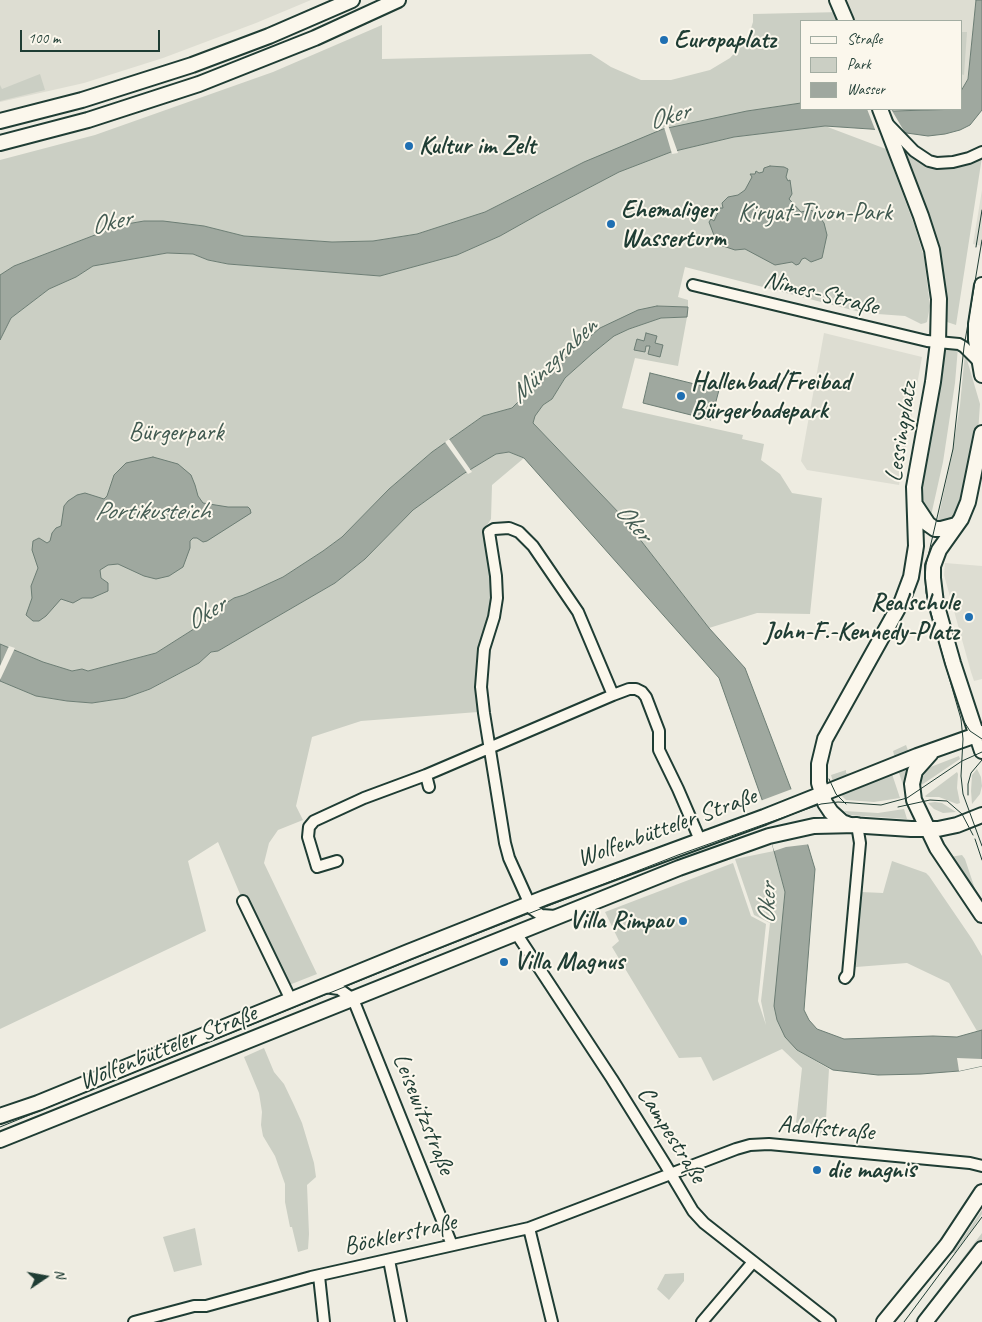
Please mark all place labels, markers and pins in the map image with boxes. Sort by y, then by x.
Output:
place label: Europaplatz [674,25,776,55]
marker: Europaplatz [658,34,670,46]
place label: Kultur im Zelt [419,131,535,161]
marker: Kultur im Zelt [403,140,415,152]
place label: Ehemaliger Wasserturm [621,195,726,254]
marker: Ehemaliger Wasserturm [605,218,617,230]
place label: Hallenbad/Freibad Bürgerbadepark [691,367,850,426]
marker: Hallenbad/Freibad Bürgerbadepark [675,390,687,402]
place label: Realschule John-F.-Kennedy-Platz [764,588,959,647]
marker: Realschule John-F.-Kennedy-Platz [963,611,975,623]
place label: Villa Rimpau [569,906,673,936]
marker: Villa Rimpau [677,915,689,927]
place label: Villa Magnus [514,947,624,977]
marker: Villa Magnus [498,956,510,968]
place label: die magnis [827,1155,916,1185]
marker: die magnis [811,1164,823,1176]

